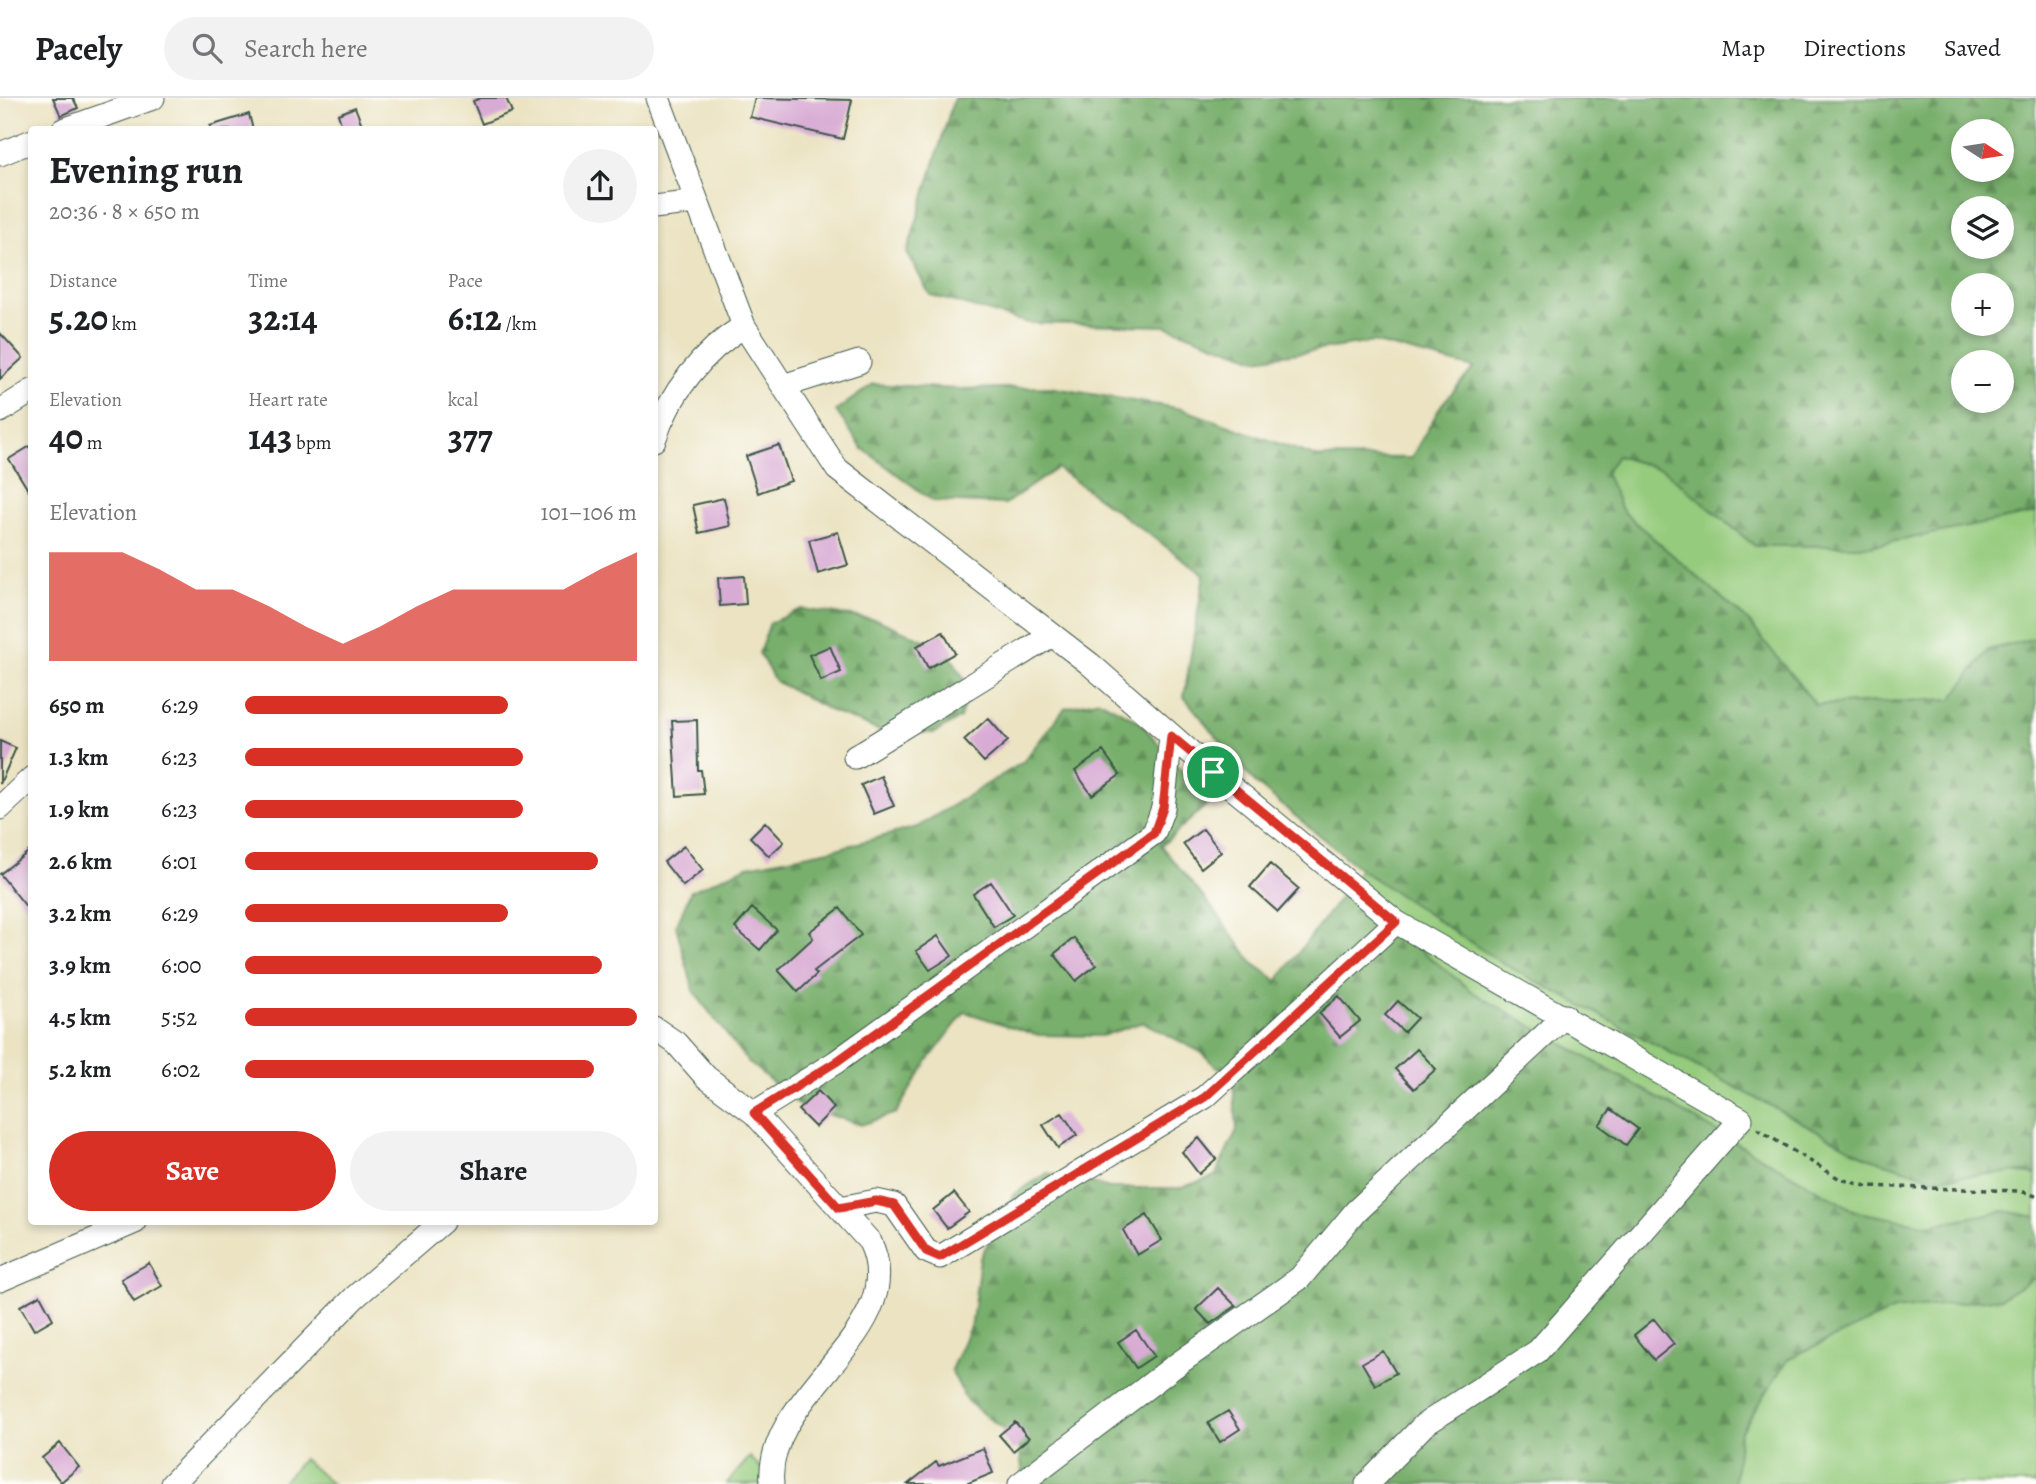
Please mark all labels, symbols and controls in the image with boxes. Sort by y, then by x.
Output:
search box [164,17,654,80]
text: Pacely [35,26,122,71]
icon: search [188,29,226,67]
text: Search here [244,31,368,66]
text: Map [1721,32,1765,64]
text: Directions [1803,32,1906,64]
text: Saved [1944,32,2001,64]
north arrow [1951,119,2014,182]
map controls [1951,119,2014,413]
text: Evening run [49,144,243,196]
button: share [563,149,637,223]
text: 20:36 · 8 × 650 m [49,196,200,227]
button: layers [1951,196,2014,259]
text: Distance [49,268,117,294]
text: Time [248,268,288,294]
text: Pace [448,268,483,294]
button: + [1951,273,2014,336]
text: 5.20 [49,294,108,342]
text: 32:14 [248,294,318,342]
text: 6:12 [448,294,502,342]
text: km [108,311,137,337]
text: /km [502,311,537,337]
button: − [1951,350,2014,413]
text: Elevation [49,387,122,413]
text: Heart rate [248,387,328,413]
text: kcal [448,387,478,413]
text: 40 [49,413,83,461]
text: 143 [248,413,292,461]
text: 377 [448,413,493,461]
text: m [83,430,103,456]
text: bpm [292,430,332,456]
text: Elevation [49,497,137,528]
text: 101–106 m [541,497,637,528]
text: 650 m [49,690,104,721]
text: 6:29 [161,690,199,721]
text: 1.3 km [49,742,109,773]
text: 6:23 [161,742,198,773]
pin [1183,742,1243,802]
icon: arrive [1194,753,1232,791]
text: 1.9 km [49,794,109,825]
text: 6:23 [161,794,198,825]
text: 2.6 km [49,846,112,877]
text: 6:01 [161,846,197,877]
text: 3.2 km [49,898,112,929]
text: 6:29 [161,898,199,929]
text: 3.9 km [49,950,111,981]
text: 6:00 [161,950,202,981]
text: 4.5 km [49,1002,111,1033]
text: 5:52 [161,1002,197,1033]
text: 5.2 km [49,1054,111,1085]
text: 6:02 [161,1054,200,1085]
button: Save [49,1131,336,1211]
button: Share [350,1131,637,1211]

